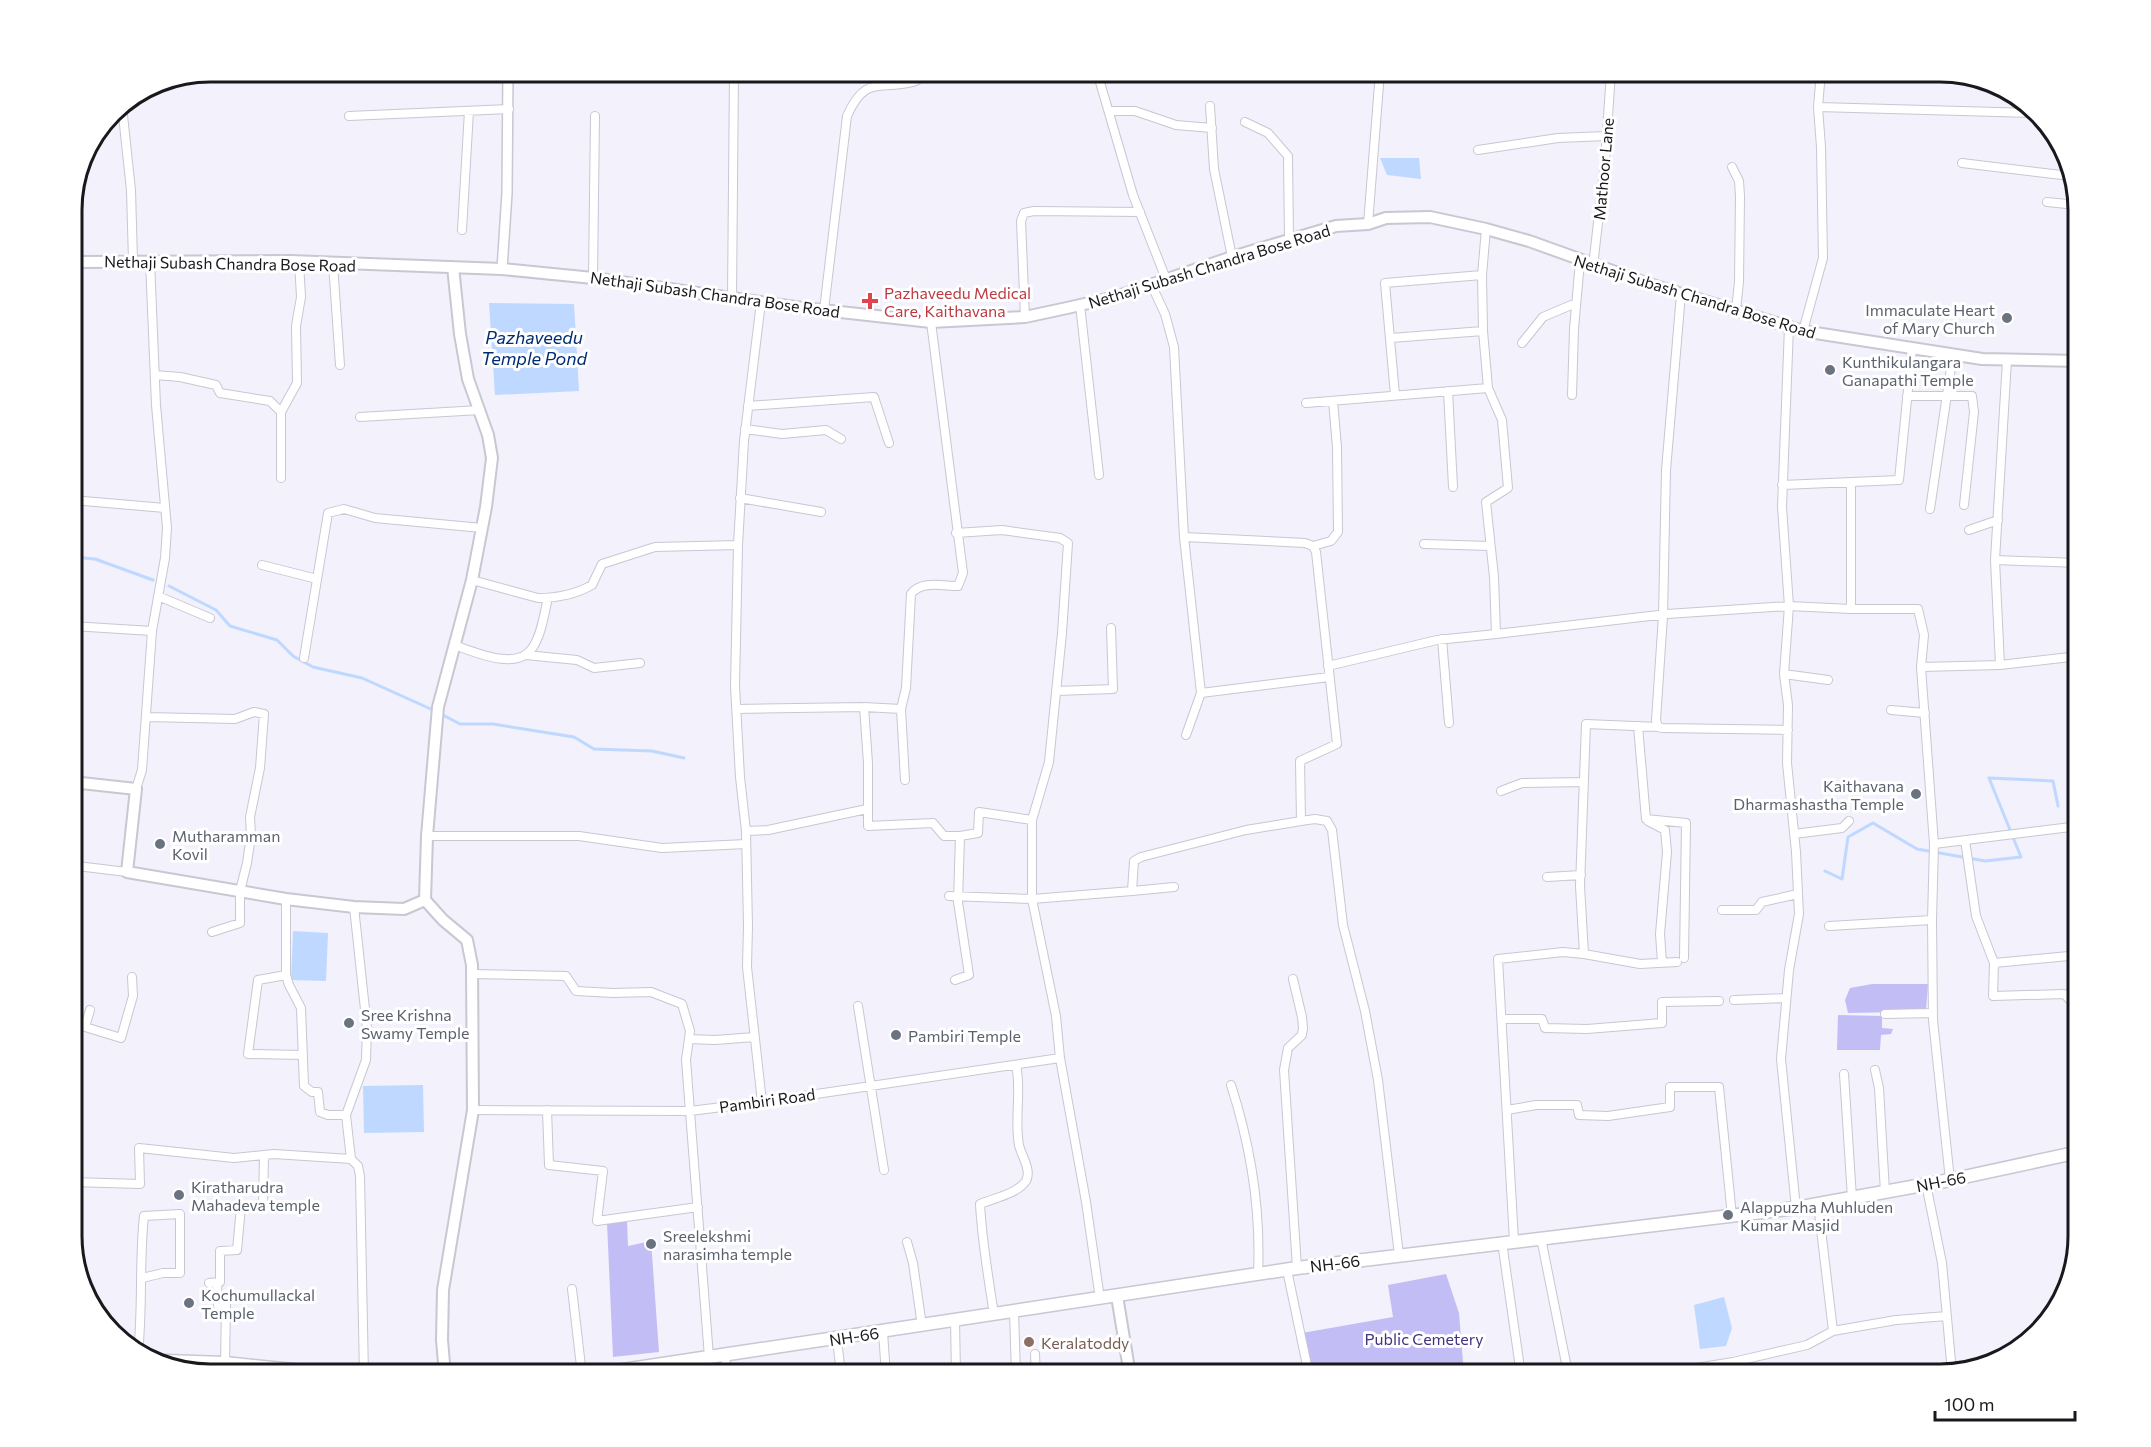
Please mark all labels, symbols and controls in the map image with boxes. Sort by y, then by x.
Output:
street label: Mathoor Lane [1589,117,1617,221]
street label: Nethaji Subash Chandra Bose Road [1086,220,1332,312]
street label: Nethaji Subash Chandra Bose Road [1572,250,1818,342]
street label: Nethaji Subash Chandra Bose Road [104,251,356,275]
street label: Nethaji Subash Chandra Bose Road [589,267,841,321]
place label: Pazhaveedu Medical Care, Kaithavana [884,283,1031,320]
marker: Pazhaveedu Medical Care, Kaithavana [861,292,879,310]
place label: Immaculate Heart of Mary Church [1865,300,1995,337]
marker: Immaculate Heart of Mary Church [2000,311,2014,325]
water label: Pazhaveedu Temple Pond [481,326,588,369]
place label: Kunthikulangara Ganapathi Temple [1842,352,1974,389]
marker: Kunthikulangara Ganapathi Temple [1823,363,1837,377]
place label: Kaithavana Dharmashastha Temple [1733,776,1904,813]
marker: Kaithavana Dharmashastha Temple [1909,787,1923,801]
place label: Mutharamman Kovil [172,826,280,863]
marker: Mutharamman Kovil [153,837,167,851]
place label: Sree Krishna Swamy Temple [361,1005,470,1042]
marker: Sree Krishna Swamy Temple [342,1016,356,1030]
place label: Pambiri Temple [908,1026,1021,1045]
marker: Pambiri Temple [889,1028,903,1042]
street label: Pambiri Road [718,1084,816,1116]
street label: NH-66 [1915,1167,1967,1195]
place label: Kiratharudra Mahadeva temple [191,1177,320,1214]
marker: Kiratharudra Mahadeva temple [172,1188,186,1202]
place label: Alappuzha Muhluden Kumar Masjid [1740,1197,1893,1234]
marker: Alappuzha Muhluden Kumar Masjid [1721,1208,1735,1222]
place label: Sreelekshmi narasimha temple [663,1226,792,1263]
marker: Sreelekshmi narasimha temple [644,1237,658,1251]
street label: NH-66 [1309,1251,1361,1275]
place label: Kochumullackal Temple [201,1285,315,1322]
marker: Kochumullackal Temple [182,1296,196,1310]
street label: NH-66 [828,1323,880,1349]
park label: Public Cemetery [1365,1329,1483,1348]
place label: Keralatoddy [1041,1333,1129,1352]
marker: Keralatoddy [1022,1335,1036,1349]
scale bar [1935,1384,2074,1422]
text: 100 m [1944,1393,1994,1415]

